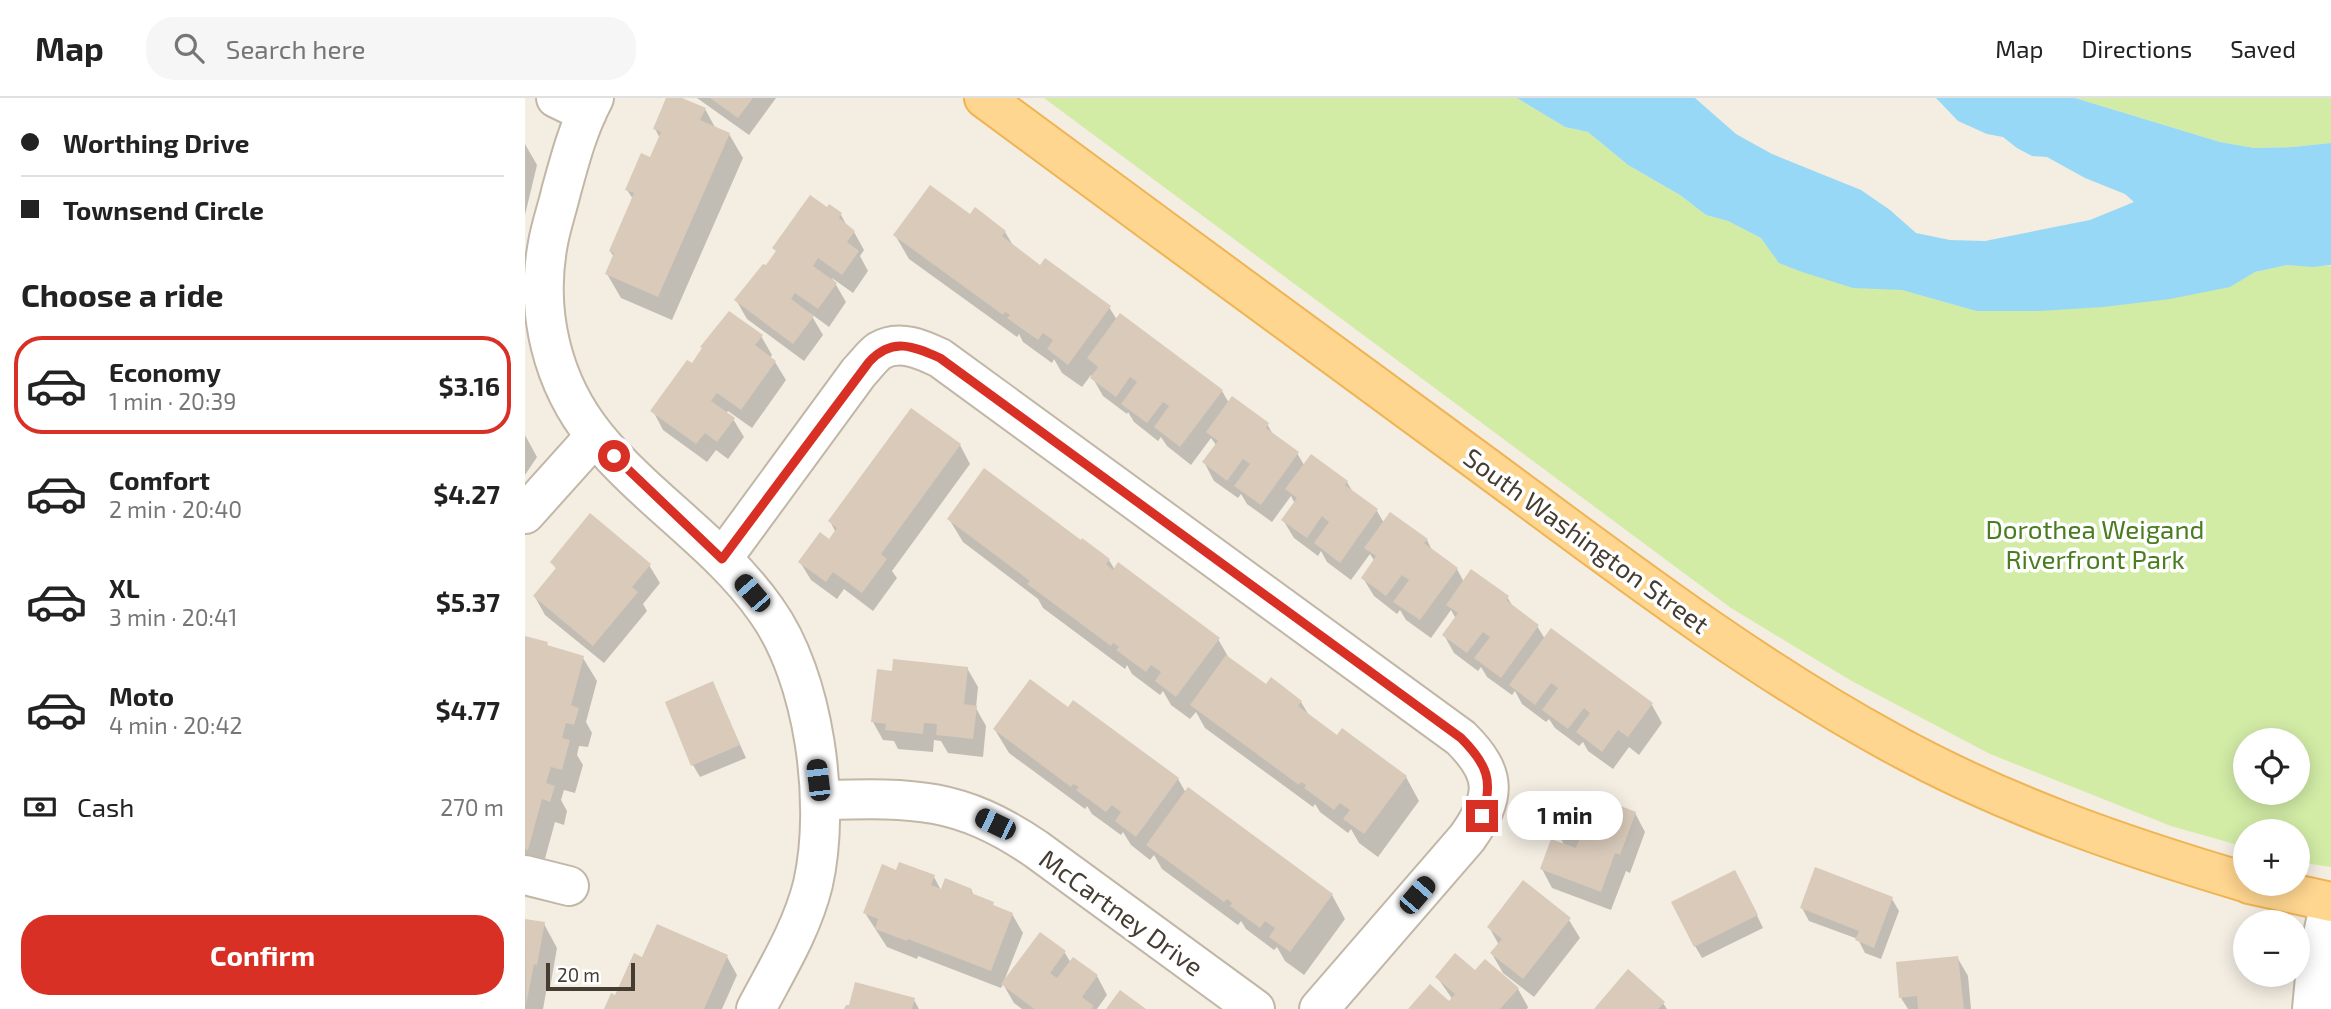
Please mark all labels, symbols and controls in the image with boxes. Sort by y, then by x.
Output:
search box [146,17,636,80]
text: Map [35,28,104,68]
icon: search [170,29,208,67]
text: Search here [226,33,365,64]
text: Map [1995,34,2043,63]
text: Directions [2081,34,2192,63]
text: Saved [2230,34,2296,63]
text: Worthing Drive [63,127,249,158]
text: Townsend Circle [63,194,264,225]
text: Choose a ride [21,275,224,313]
icon: car [25,354,88,417]
text: Economy [109,356,221,387]
text: $3.16 [438,370,500,401]
text: 1 min · 20:39 [109,387,236,415]
route start [598,440,630,472]
street label: South Washington Street [1458,441,1716,639]
icon: car [25,462,88,525]
text: Comfort [109,464,210,495]
text: $4.27 [433,478,500,509]
text: 2 min · 20:40 [109,495,242,523]
park label: Dorothea Weigand Riverfront Park [1986,513,2204,574]
icon: car [25,570,88,633]
car [731,570,774,616]
text: XL [109,572,140,603]
text: $5.37 [436,586,500,617]
text: 3 min · 20:41 [109,603,237,631]
icon: car [25,678,88,741]
text: Moto [109,680,174,711]
text: $4.77 [435,694,500,725]
text: 4 min · 20:42 [109,711,242,739]
map controls [2233,728,2310,987]
button: locate [2233,728,2310,805]
car [806,758,831,802]
icon: cash [21,788,59,826]
text: Cash [77,791,134,822]
callout: 1 min [1507,792,1622,840]
text: 270 m [440,793,504,821]
route end [1466,800,1498,832]
text: 1 min [1537,801,1593,829]
car [972,805,1019,843]
button: + [2233,819,2310,896]
street label: McCartney Drive [1034,842,1210,982]
car [1396,872,1439,918]
button: − [2233,910,2310,987]
button: Confirm [21,915,504,995]
scale bar [546,960,635,992]
text: 20 m [557,963,600,986]

